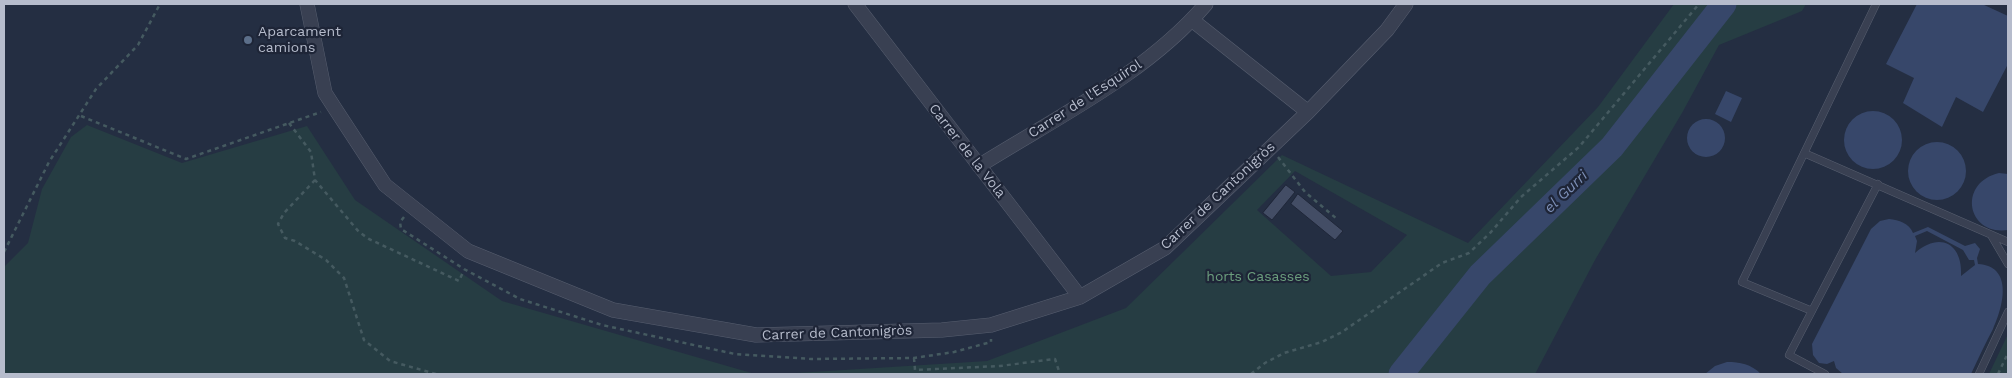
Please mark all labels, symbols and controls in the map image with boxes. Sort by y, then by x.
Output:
place label: Aparcament camions [258,24,341,56]
marker: Aparcament camions [242,34,254,46]
street label: Carrer de l'Esquirol [1025,56,1145,142]
street label: Carrer de la Vola [925,101,1009,201]
street label: Carrer de Cantonigròs [1157,139,1279,253]
water label: el Gurri [1541,167,1591,217]
park label: horts Casasses [1206,269,1310,285]
street label: Carrer de Cantonigròs [762,322,912,344]

